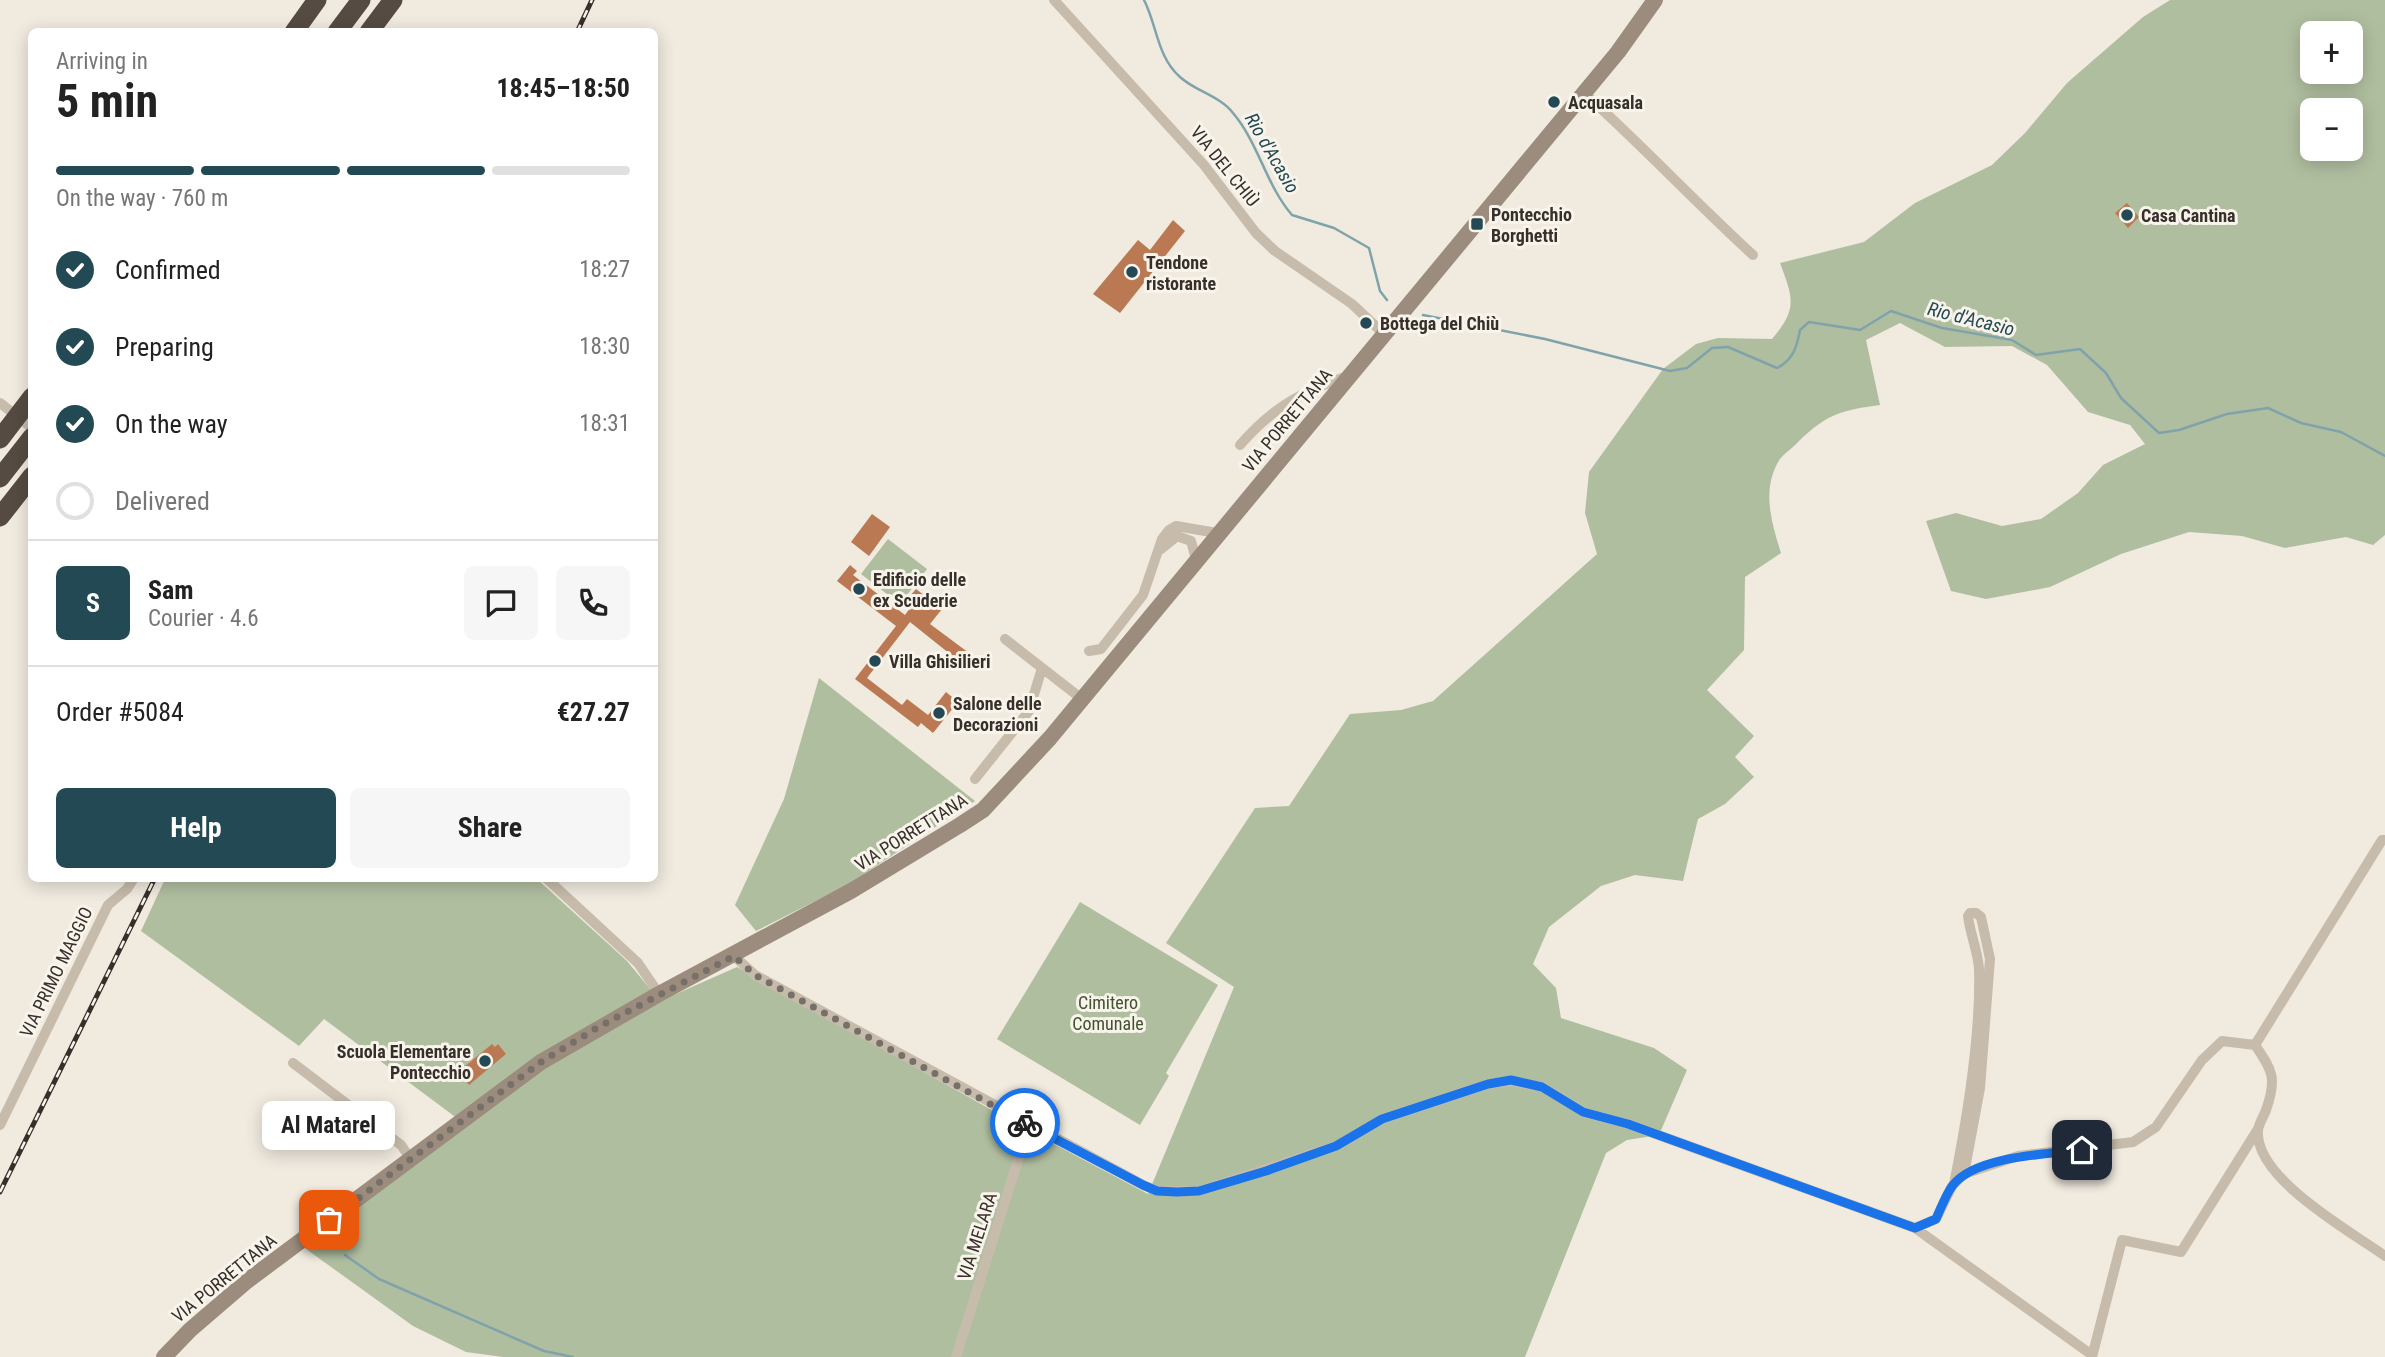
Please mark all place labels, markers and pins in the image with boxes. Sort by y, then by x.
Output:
place label: Acquasala [1568,92,1643,113]
marker: Acquasala [1546,94,1562,110]
place label: Pontecchio Borghetti [1491,204,1572,246]
place label: Casa Cantina [2141,205,2236,226]
marker: Casa Cantina [2119,207,2135,223]
marker: Pontecchio Borghetti [1469,216,1485,232]
place label: Tendone ristorante [1146,252,1216,294]
marker: Tendone ristorante [1124,264,1140,280]
place label: Bottega del Chiù [1380,313,1499,334]
marker: Bottega del Chiù [1358,315,1374,331]
place label: Edificio delle ex Scuderie [873,569,966,611]
marker: Edificio delle ex Scuderie [851,581,867,597]
place label: Villa Ghisilieri [889,651,990,672]
marker: Villa Ghisilieri [867,653,883,669]
place label: Salone delle Decorazioni [953,693,1042,735]
marker: Salone delle Decorazioni [931,705,947,721]
place label: Scuola Elementare Pontecchio [337,1041,471,1083]
marker: Scuola Elementare Pontecchio [477,1053,493,1069]
callout: Al Matarel [262,1101,396,1150]
pin [2052,1120,2112,1180]
pin [299,1190,359,1250]

